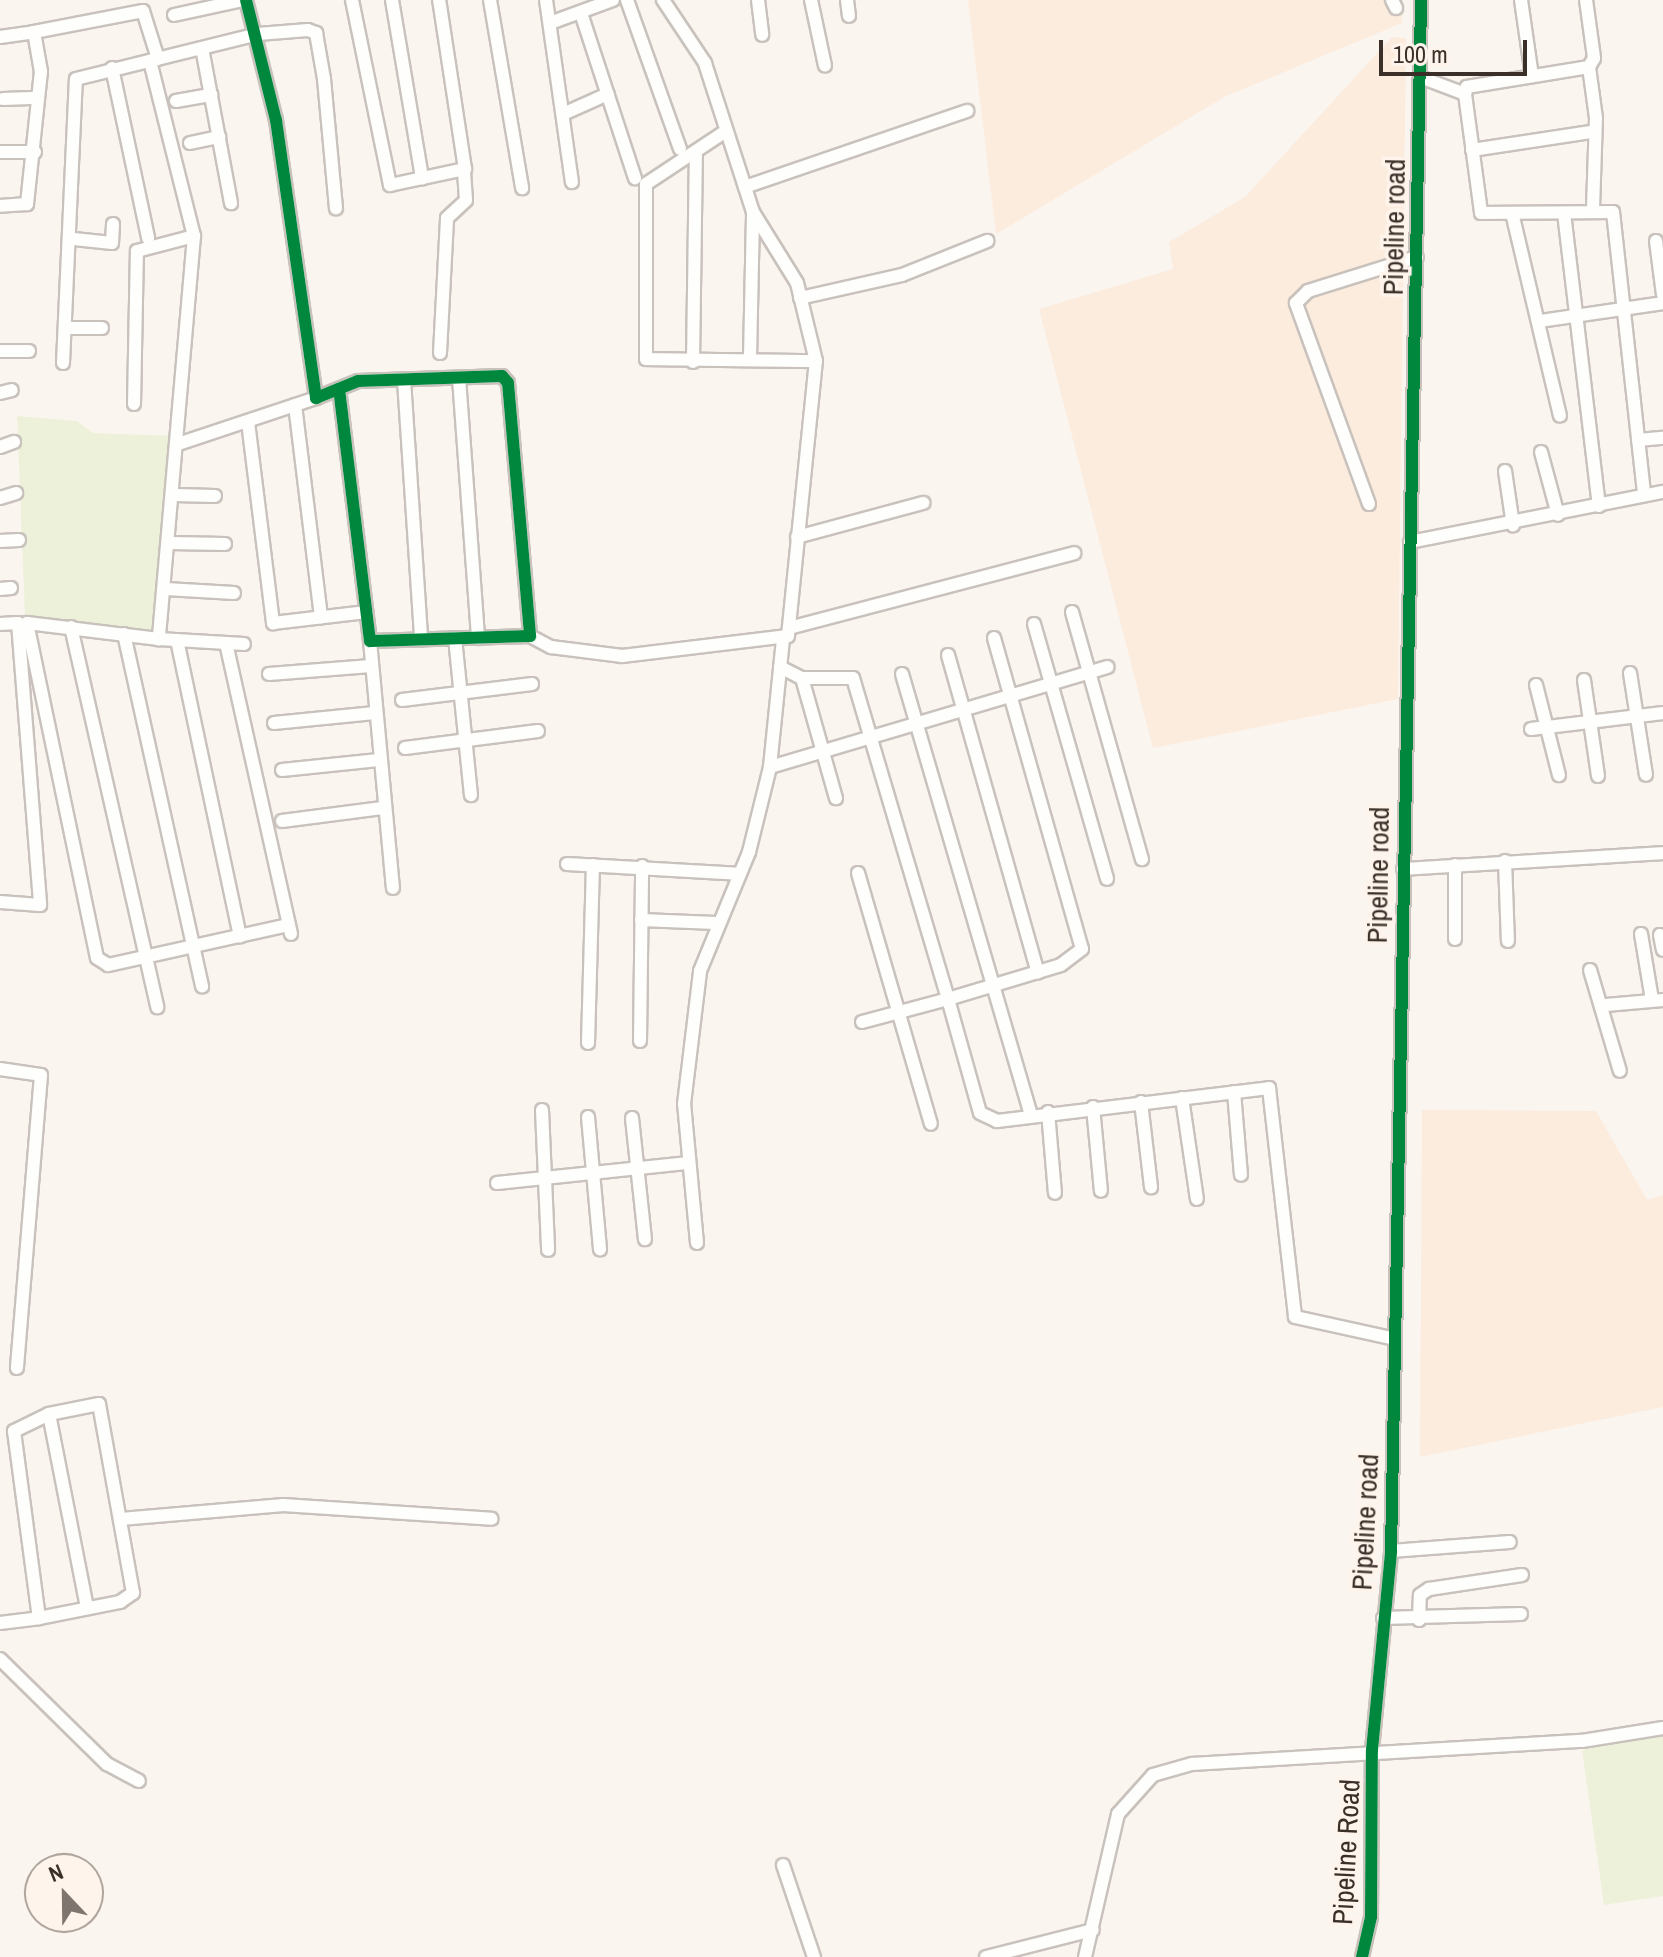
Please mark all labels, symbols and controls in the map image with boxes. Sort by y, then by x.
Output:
scale bar [1383,24,1531,74]
text: 100 m [1393,38,1448,70]
street label: Pipeline road [1376,158,1412,296]
street label: Pipeline road [1360,806,1396,944]
street label: Pipeline road [1345,1453,1385,1591]
street label: Pipeline Road [1325,1778,1367,1926]
north arrow [24,1853,104,1933]
text: N [44,1856,67,1889]

